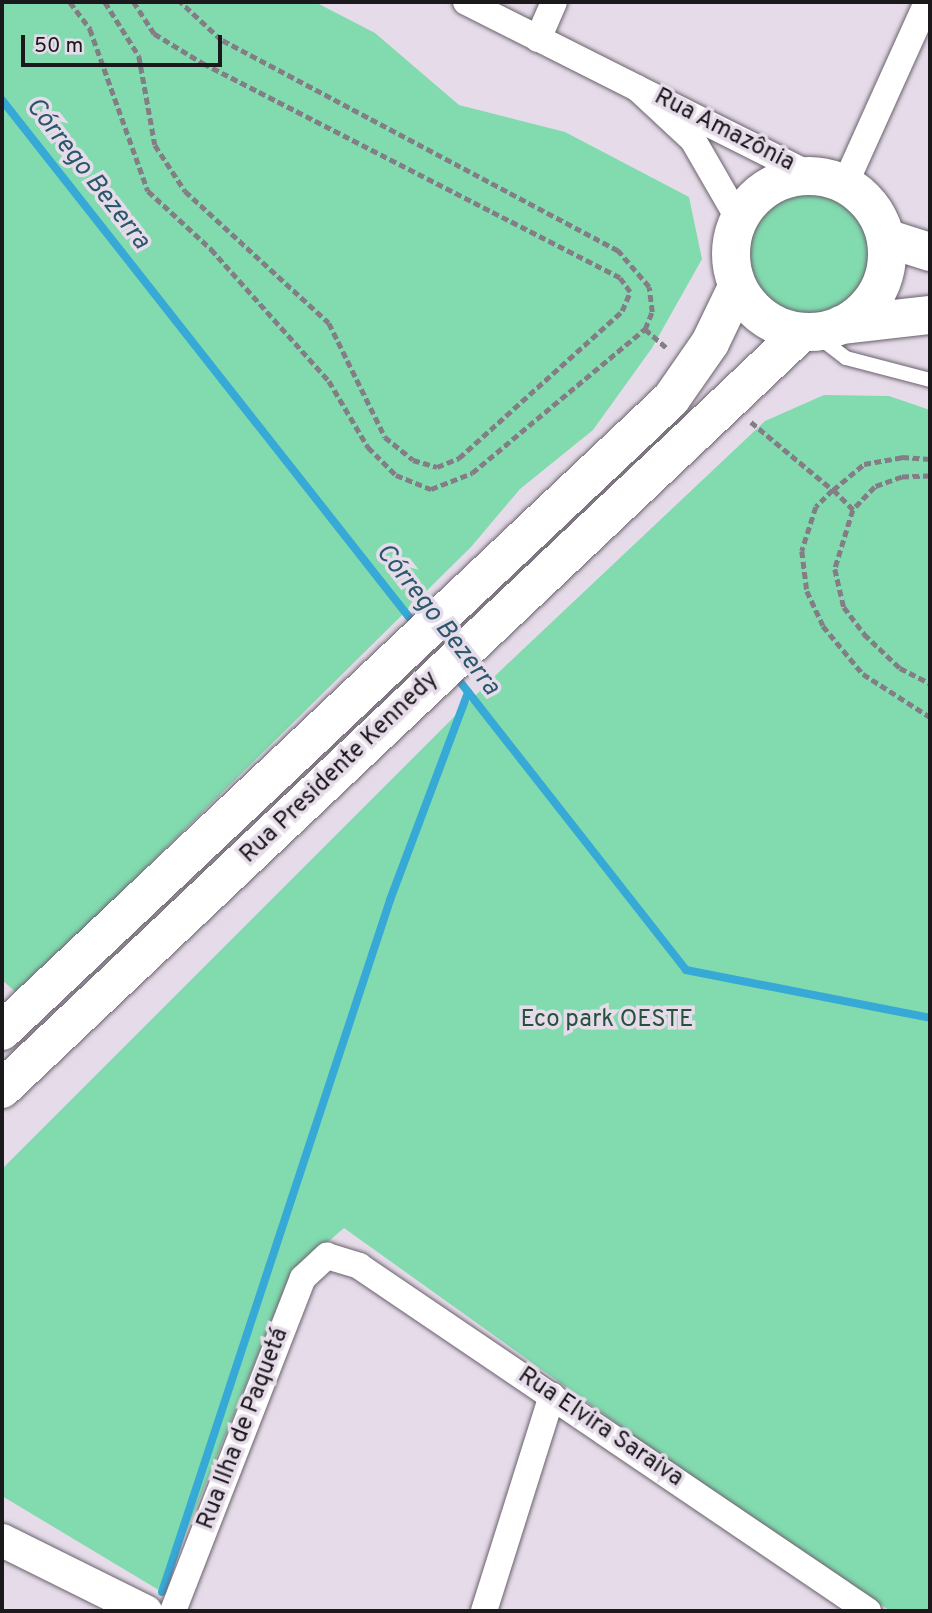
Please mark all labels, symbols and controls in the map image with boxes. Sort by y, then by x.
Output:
scale bar [24,21,226,65]
text: 50 m [34,33,83,60]
street label: Rua Amazônia [649,83,799,179]
water label: Córrego Bezerra [18,92,156,256]
water label: Córrego Bezerra [368,538,506,702]
street label: Rua Presidente Kennedy [235,666,445,870]
park label: Eco park OESTE [521,1007,693,1035]
street label: Rua Ilha de Paquetá [192,1324,296,1534]
street label: Rua Elvira Saraiva [512,1362,688,1494]

